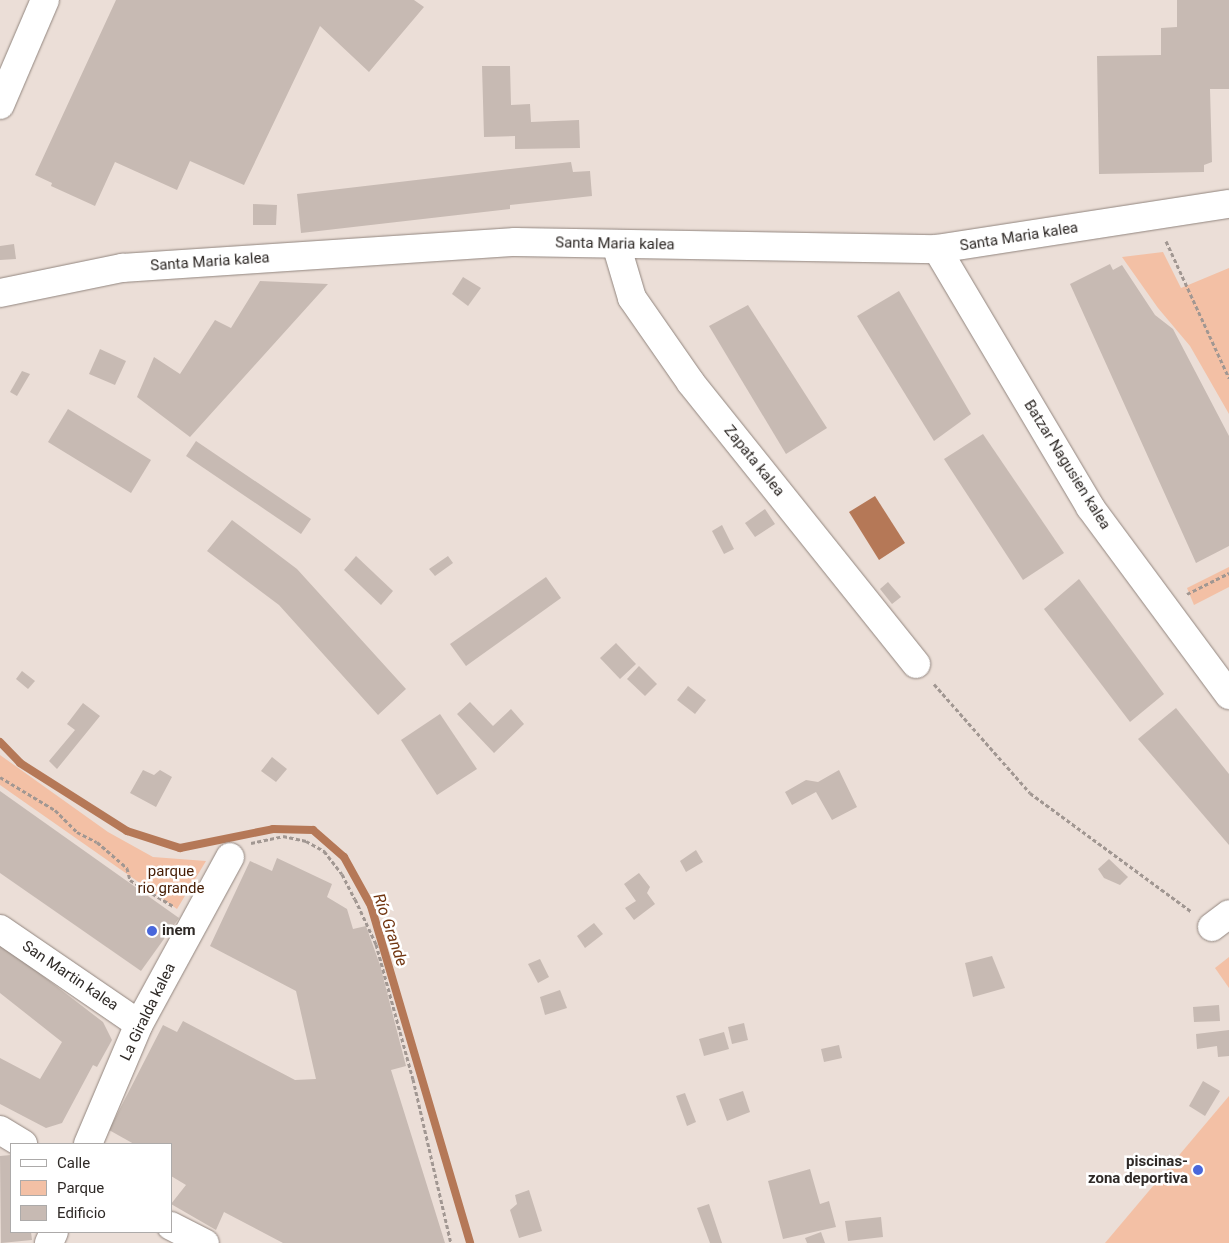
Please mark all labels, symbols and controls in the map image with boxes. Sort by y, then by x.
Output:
street label: Santa Maria kalea [959,219,1079,255]
street label: Santa Maria kalea [555,234,675,254]
street label: Santa Maria kalea [150,249,270,275]
street label: Batzar Nagusien kalea [1020,397,1114,533]
street label: Zapata kalea [720,422,788,500]
park label: parque rio grande [137,862,205,897]
water label: Río Grande [369,891,411,969]
place label: inem [162,922,195,940]
marker: inem [146,925,158,937]
street label: San Martin kalea [19,937,121,1015]
street label: La Giralda kalea [117,960,179,1064]
legend [10,1143,172,1233]
place label: piscinas- zona deportiva [1088,1152,1188,1187]
text: Calle [57,1154,90,1172]
marker: piscinas- zona deportiva [1192,1164,1204,1176]
text: Parque [57,1179,104,1197]
text: Edificio [57,1204,106,1222]

